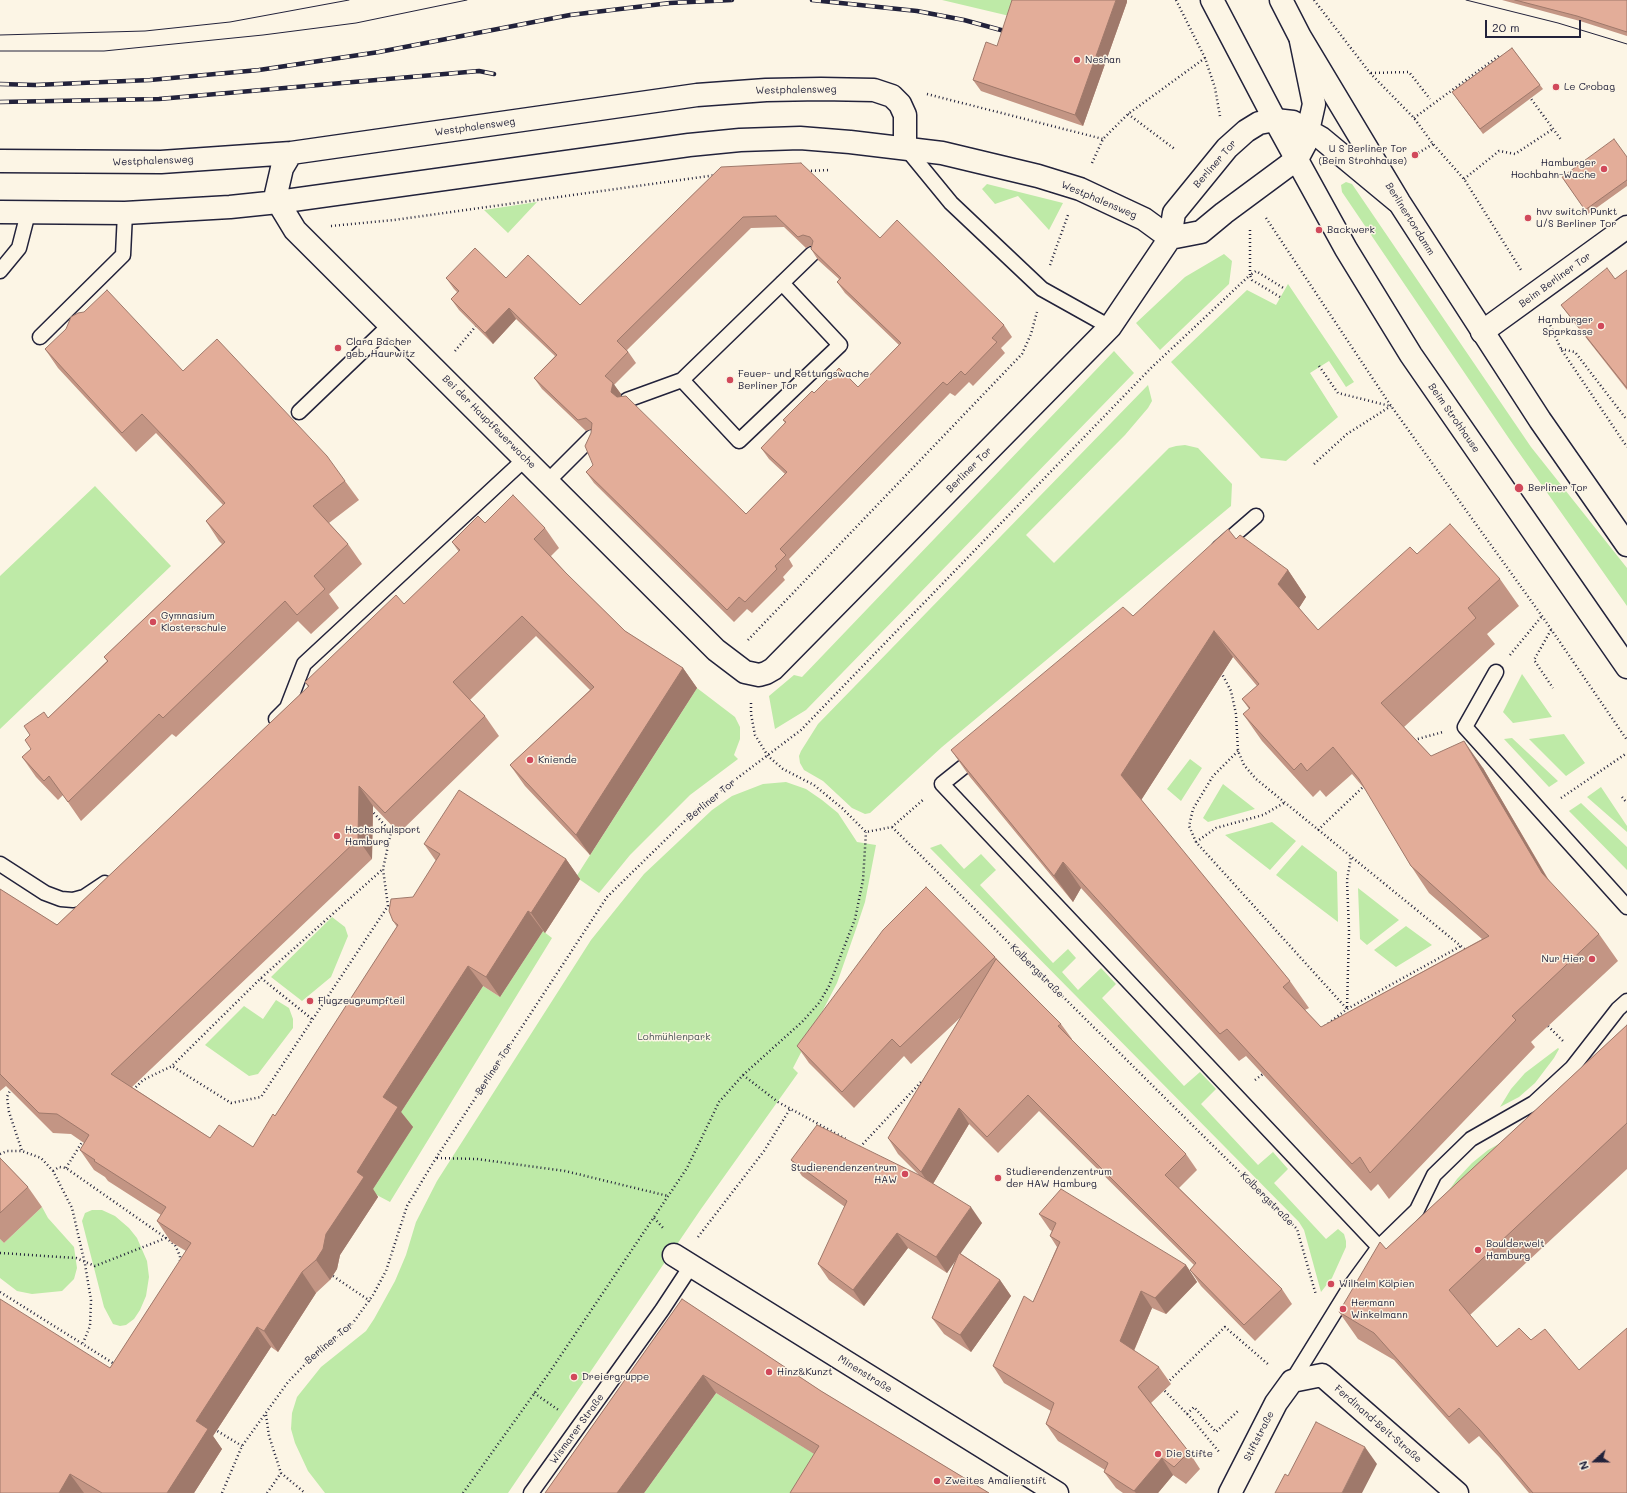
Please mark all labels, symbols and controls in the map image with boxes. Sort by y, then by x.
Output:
scale bar [1487,12,1583,38]
text: 20 m [1492,19,1520,35]
place label: Neshan [1085,54,1121,66]
marker: Neshan [1072,55,1082,65]
place label: Le Crobag [1564,81,1615,93]
marker: Le Crobag [1551,82,1561,92]
street label: Westphalensweg [755,83,837,97]
street label: Westphalensweg [434,115,516,139]
street label: Berliner Tor [1191,138,1239,190]
place label: U S Berliner Tor (Beim Strohhause) [1319,143,1407,166]
marker: U S Berliner Tor (Beim Strohhause) [1410,150,1420,160]
street label: Westphalensweg [112,154,194,168]
place label: Hamburger Hochbahn-Wache [1511,157,1596,180]
marker: Hamburger Hochbahn-Wache [1599,164,1609,174]
street label: Westphalensweg [1059,179,1139,221]
street label: Berlinertordamm [1383,180,1437,258]
place label: hvv switch Punkt U/S Berliner Tor [1536,206,1617,230]
marker: hvv switch Punkt U/S Berliner Tor [1523,213,1533,223]
place label: Backwerk [1327,224,1375,236]
marker: Backwerk [1314,225,1324,235]
street label: Beim Berliner Tor [1517,250,1593,310]
place label: Hamburger Sparkasse [1538,314,1593,338]
marker: Hamburger Sparkasse [1596,321,1606,331]
place label: Clara Bacher geb. Haurwitz [346,336,415,360]
marker: Clara Bacher geb. Haurwitz [333,343,343,353]
place label: Feuer- und Rettungswache Berliner Tor [738,368,869,392]
street label: Bei der Hauptfeuerwache [440,373,538,471]
marker: Feuer- und Rettungswache Berliner Tor [725,375,735,385]
street label: Beim Strohhause [1426,381,1482,455]
street label: Berliner Tor [944,445,994,495]
marker: Berliner Tor [1513,482,1525,494]
place label: Berliner Tor [1528,482,1587,494]
place label: Gymnasium Klosterschule [161,610,227,634]
marker: Gymnasium Klosterschule [148,617,158,627]
place label: Kniende [538,754,577,766]
marker: Kniende [525,755,535,765]
street label: Berliner Tor [684,777,738,823]
place label: Hochschulsport Hamburg [345,824,420,848]
marker: Hochschulsport Hamburg [332,831,342,841]
street label: Kolbergstraße [1008,942,1066,1000]
place label: Nur Hier [1542,953,1584,965]
marker: Nur Hier [1587,954,1597,964]
place label: Flugzeugrumpfteil [318,995,405,1007]
marker: Flugzeugrumpfteil [305,996,315,1006]
park label: Lohmühlenpark [638,1031,710,1043]
street label: Berliner Tor [473,1041,515,1097]
place label: Studierendenzentrum HAW [791,1162,897,1186]
place label: Studierendenzentrum der HAW Hamburg [1006,1166,1112,1190]
marker: Studierendenzentrum HAW [900,1169,910,1179]
street label: Kolbergstraße [1238,1170,1296,1228]
marker: Studierendenzentrum der HAW Hamburg [993,1173,1003,1183]
place label: Boulderwelt Hamburg [1486,1238,1545,1262]
marker: Boulderwelt Hamburg [1473,1245,1483,1255]
place label: Wilhelm Kölpien [1339,1278,1414,1290]
marker: Wilhelm Kölpien [1326,1279,1336,1289]
place label: Hermann Winkelmann [1351,1297,1408,1320]
marker: Hermann Winkelmann [1338,1304,1348,1314]
street label: Berliner Tor [302,1319,356,1367]
street label: Minenstraße [836,1353,894,1395]
place label: Hinz&Kunzt [777,1366,833,1378]
marker: Hinz&Kunzt [764,1367,774,1377]
place label: Dreiergruppe [582,1371,649,1383]
marker: Dreiergruppe [569,1372,579,1382]
street label: Ferdinand-Beit-Straße [1332,1383,1424,1465]
street label: Wismarer Straße [547,1391,607,1467]
street label: Stiftstraße [1241,1409,1277,1463]
north arrow [1575,1441,1615,1481]
place label: Die Stifte [1166,1448,1213,1460]
marker: Die Stifte [1153,1449,1163,1459]
text: N [1575,1459,1592,1472]
place label: Zweites Amalienstift [945,1475,1046,1487]
marker: Zweites Amalienstift [932,1476,942,1486]

